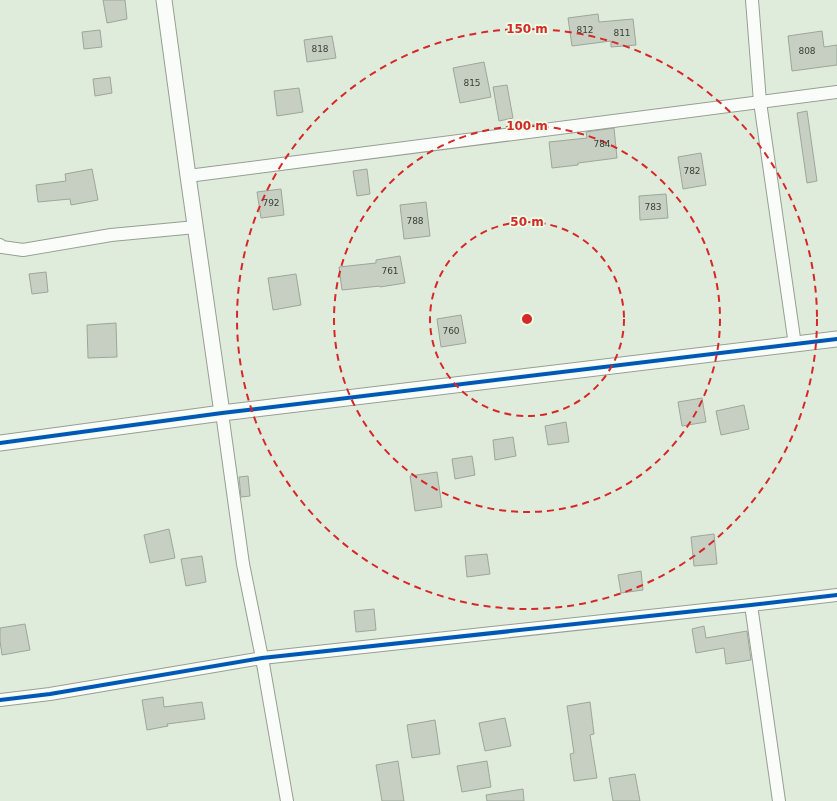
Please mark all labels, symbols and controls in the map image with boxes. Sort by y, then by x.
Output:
text: 150 m [506,22,548,36]
house number: 812 [576,25,594,35]
house number: 811 [613,28,631,38]
house number: 818 [311,44,329,54]
house number: 808 [798,46,816,56]
house number: 815 [463,78,481,88]
text: 100 m [506,119,548,133]
house number: 784 [593,139,611,149]
house number: 782 [683,166,701,176]
house number: 792 [262,198,280,208]
house number: 783 [644,202,662,212]
text: 50 m [510,215,544,229]
house number: 788 [406,216,424,226]
house number: 761 [381,266,399,276]
centre of rings [520,312,534,326]
house number: 760 [442,326,460,336]

